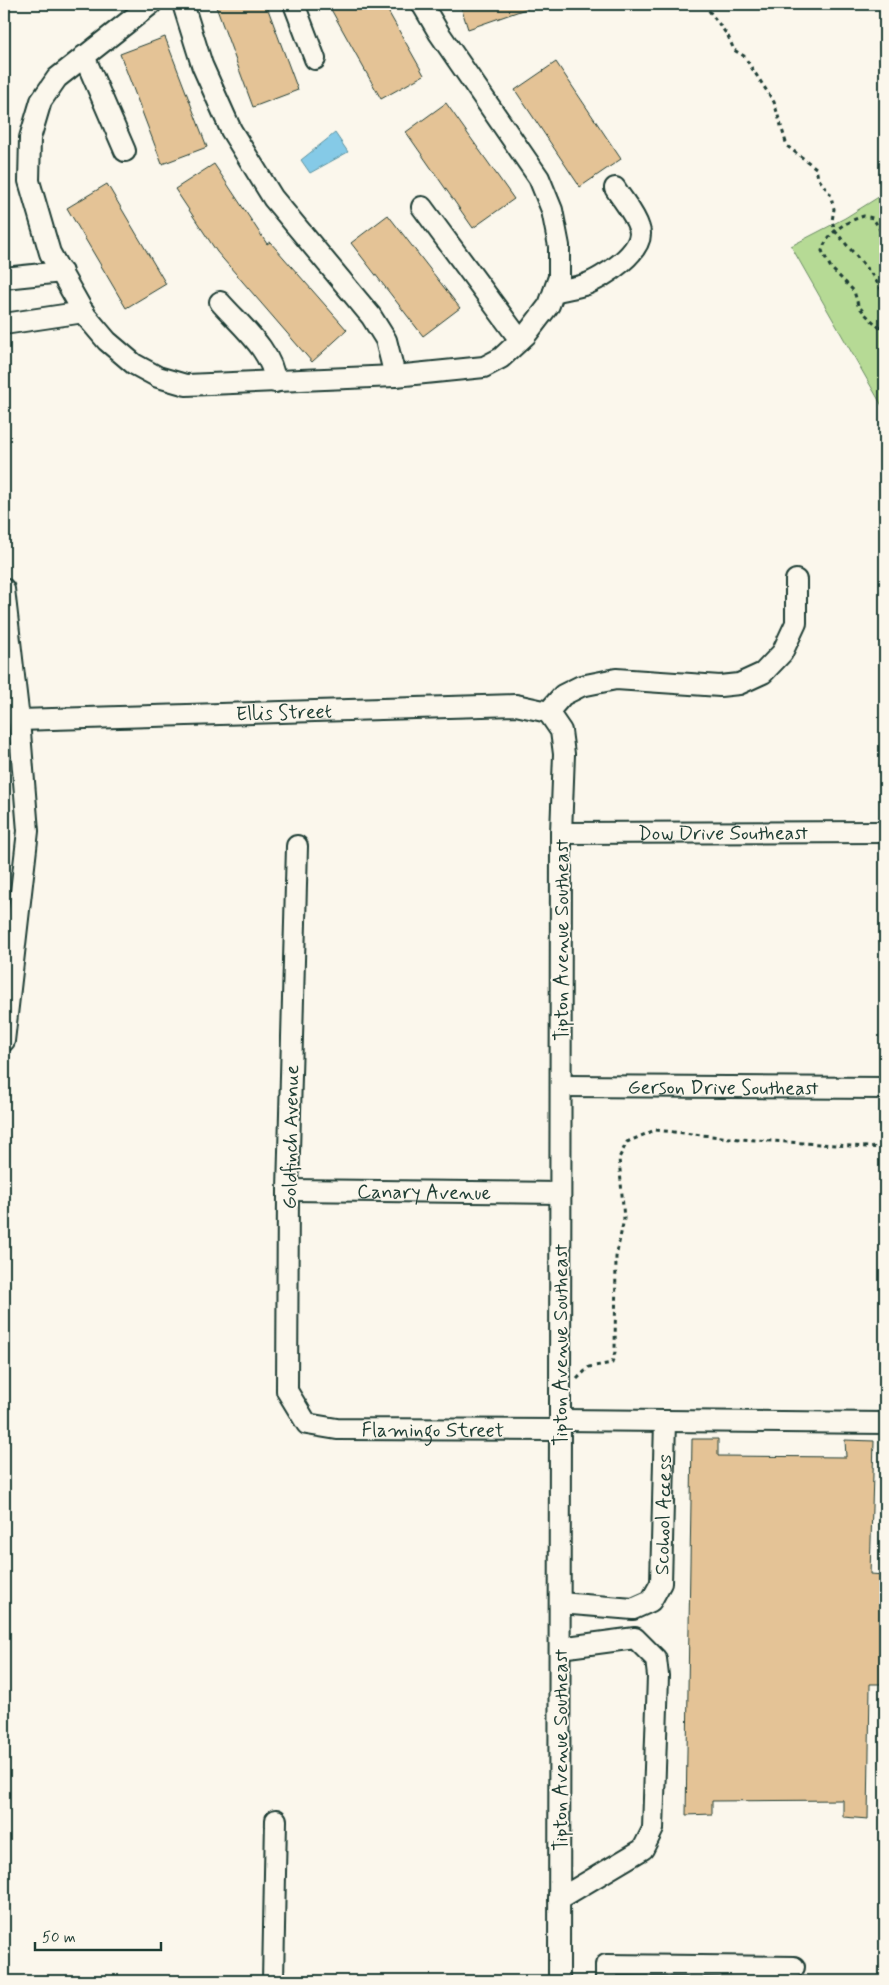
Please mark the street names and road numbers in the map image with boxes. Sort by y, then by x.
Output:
street label: Ellis Street [235,699,333,728]
street label: Dow Drive Southeast [638,820,808,848]
street label: Tipton Avenue Southeast [549,839,576,1041]
street label: Goldfinch Avenue [277,1064,306,1210]
street label: Gerson Drive Southeast [627,1074,819,1103]
street label: Canary Avenue [357,1179,491,1207]
street label: Tipton Avenue Southeast [548,1244,575,1446]
street label: Flamingo Street [361,1417,504,1446]
street label: Scohool Access [649,1454,679,1575]
street label: Tipton Avenue Southeast [548,1649,575,1851]

